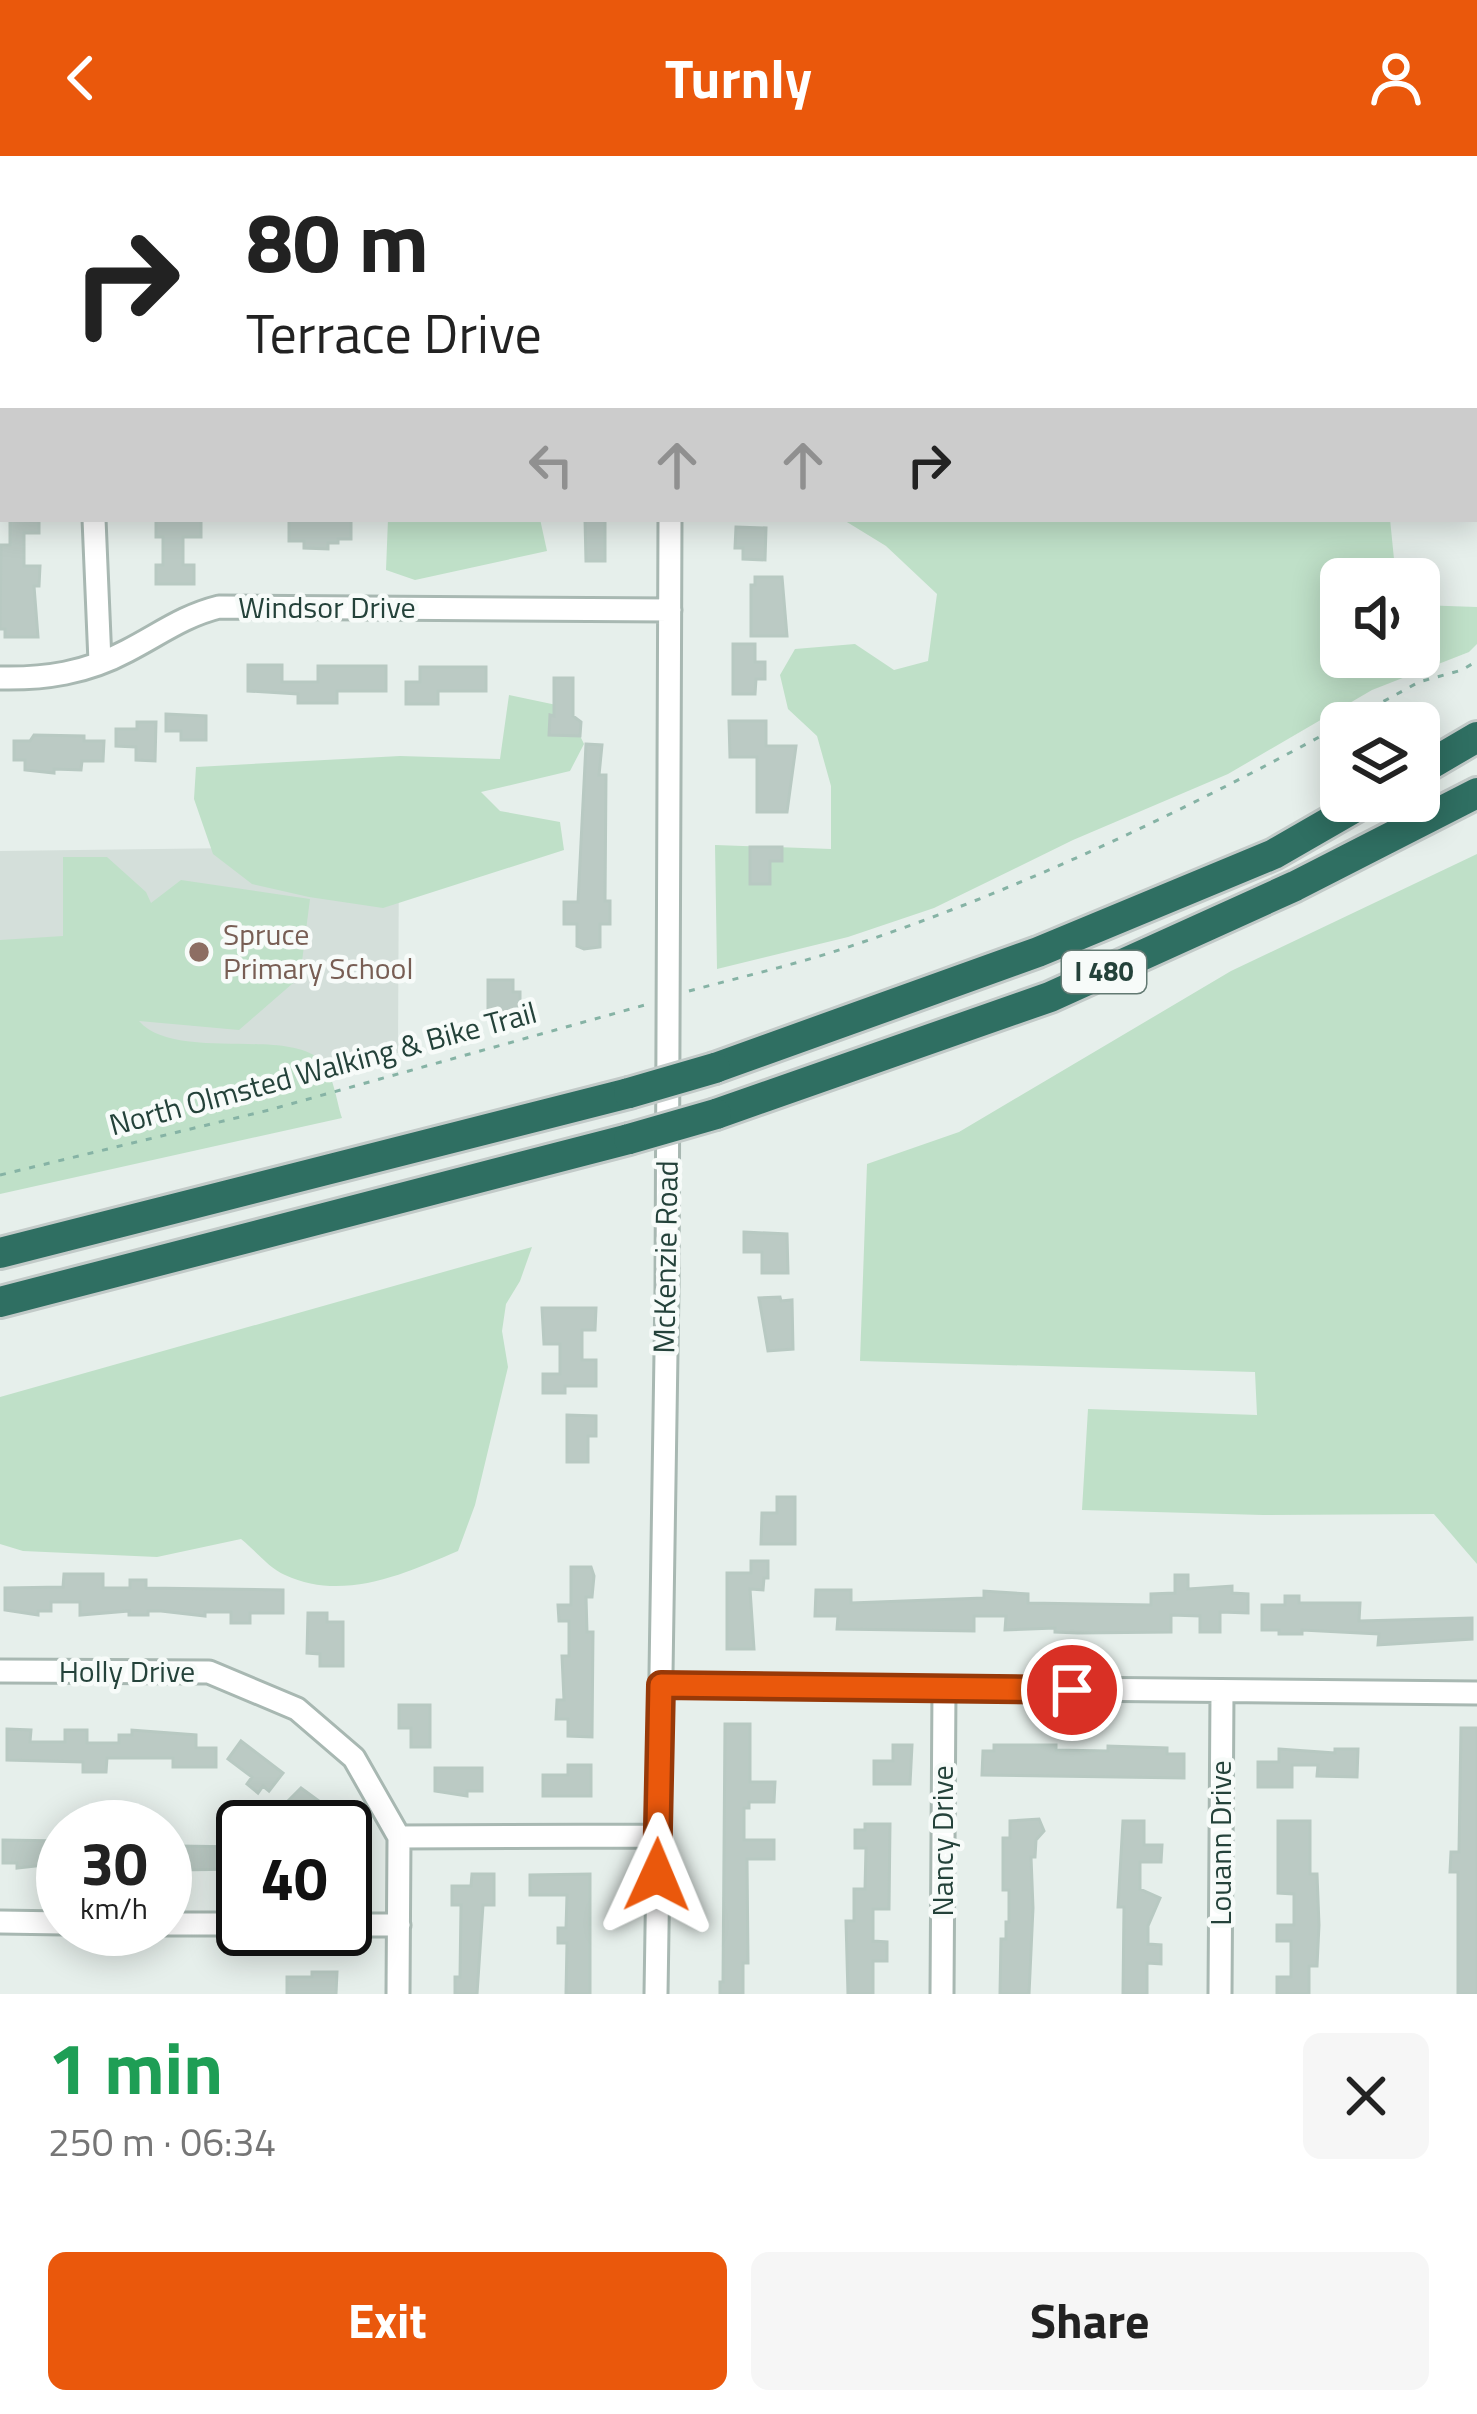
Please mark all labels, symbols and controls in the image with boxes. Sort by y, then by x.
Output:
text: Turnly [665,37,812,119]
icon: back [48,45,114,111]
icon: person [1363,45,1429,111]
text: 80 m [246,177,429,305]
icon: right [48,204,204,360]
text: Terrace Drive [246,292,542,374]
icon: left [518,432,584,498]
icon: ahead [644,432,710,498]
icon: ahead [770,432,836,498]
icon: right [896,432,962,498]
map controls [1320,558,1440,822]
button: sound [1320,558,1440,678]
street label: Windsor Drive [238,584,416,630]
button: layers [1320,702,1440,822]
place label: Spruce Primary School [223,911,413,991]
marker: Spruce Primary School [186,939,212,965]
road number: I 480 [1062,951,1146,993]
street label: North Olmsted Walking & Bike Trail [104,989,542,1147]
street label: McKenzie Road [640,1160,690,1354]
pin [1021,1639,1123,1741]
street label: Holly Drive [59,1648,195,1694]
icon: arrive [1039,1657,1105,1723]
street label: Louann Drive [1197,1760,1243,1926]
street label: Nancy Drive [919,1765,965,1917]
speed limit sign: 40 [216,1800,372,1956]
position arrow [594,1812,720,1938]
text: 30 [80,1817,148,1908]
text: km/h [80,1885,148,1931]
text: 1 min [48,2012,223,2122]
button: close [1303,2033,1429,2159]
text: 250 m · 06:34 [48,2112,276,2171]
button: Exit [48,2252,727,2390]
button: Share [751,2252,1429,2390]

